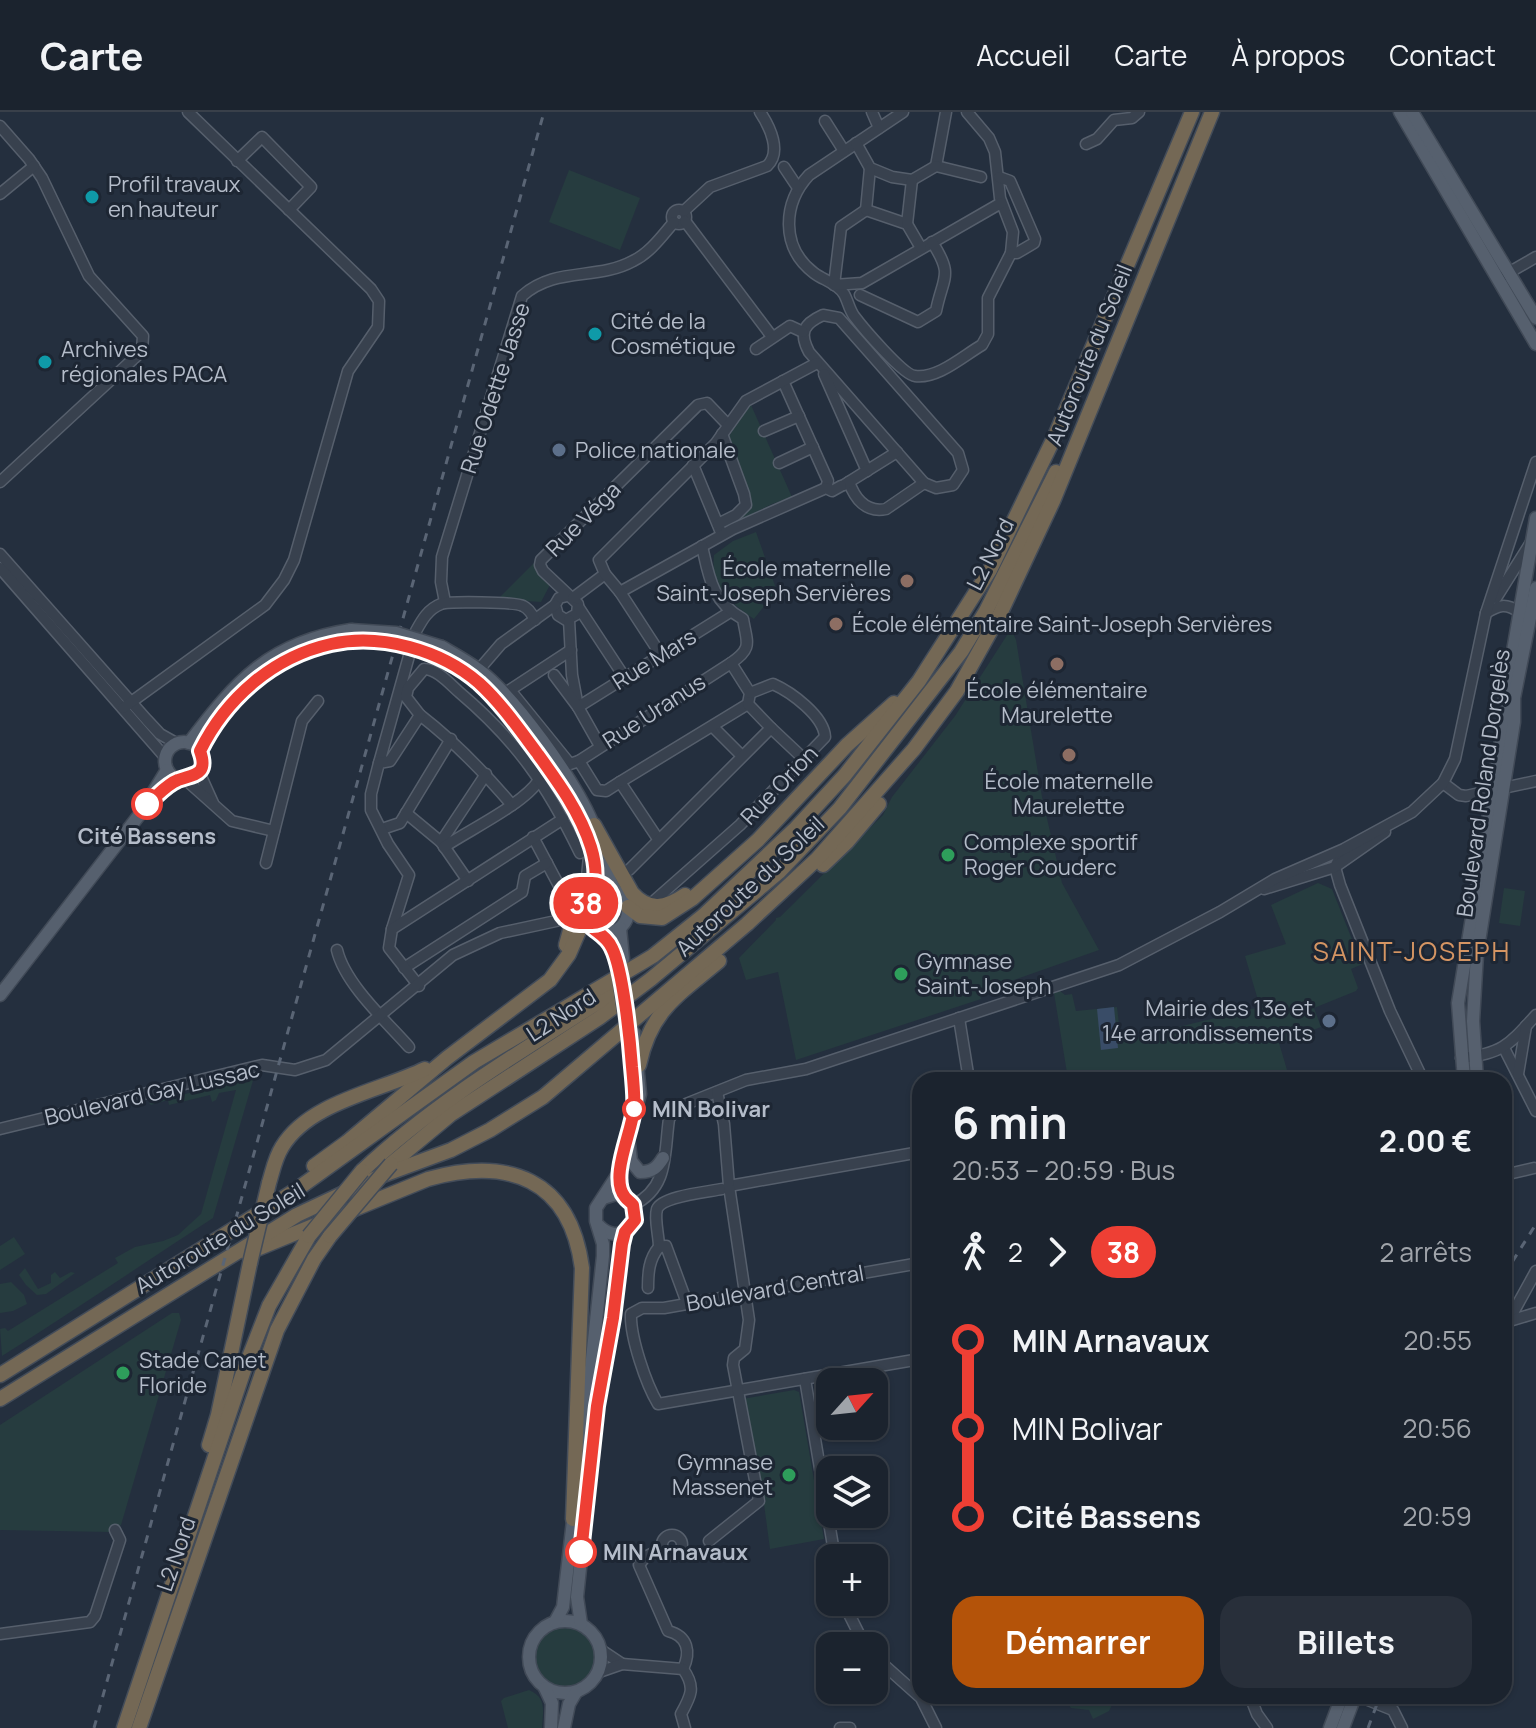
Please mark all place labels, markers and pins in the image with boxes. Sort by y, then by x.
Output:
place label: Profil travaux en hauteur [108,169,241,224]
marker: Profil travaux en hauteur [83,188,101,206]
place label: Cité de la Cosmétique [611,306,736,361]
marker: Cité de la Cosmétique [586,325,604,343]
place label: Archives régionales PACA [61,334,227,389]
marker: Archives régionales PACA [36,353,54,371]
place label: Police nationale [575,435,736,465]
marker: Police nationale [550,441,568,459]
place label: École maternelle Saint-Joseph Servières [656,553,891,608]
marker: École maternelle Saint-Joseph Servières [898,572,916,590]
place label: École élémentaire Saint-Joseph Servières [852,609,1272,639]
marker: École élémentaire Saint-Joseph Servières [827,615,845,633]
marker: École élémentaire Maurelette [1048,655,1066,673]
place label: École élémentaire Maurelette [966,675,1148,730]
marker: École maternelle Maurelette [1060,746,1078,764]
place label: École maternelle Maurelette [985,766,1154,821]
marker: Cité Bassens [132,789,162,819]
place label: Cité Bassens [78,821,216,851]
place label: Complexe sportif Roger Couderc [964,827,1138,882]
marker: Complexe sportif Roger Couderc [939,846,957,864]
place label: Gymnase Saint-Joseph [917,946,1052,1001]
marker: Gymnase Saint-Joseph [892,965,910,983]
place label: Mairie des 13e et 14e arrondissements [1102,993,1313,1048]
marker: Mairie des 13e et 14e arrondissements [1320,1012,1338,1030]
place label: MIN Bolivar [652,1094,770,1124]
marker: MIN Bolivar [623,1098,645,1120]
place label: Stade Canet Floride [139,1345,267,1400]
marker: Stade Canet Floride [114,1364,132,1382]
place label: Gymnase Massenet [672,1447,773,1502]
marker: Gymnase Massenet [780,1466,798,1484]
marker: MIN Arnavaux [566,1537,596,1567]
place label: MIN Arnavaux [603,1537,748,1567]

